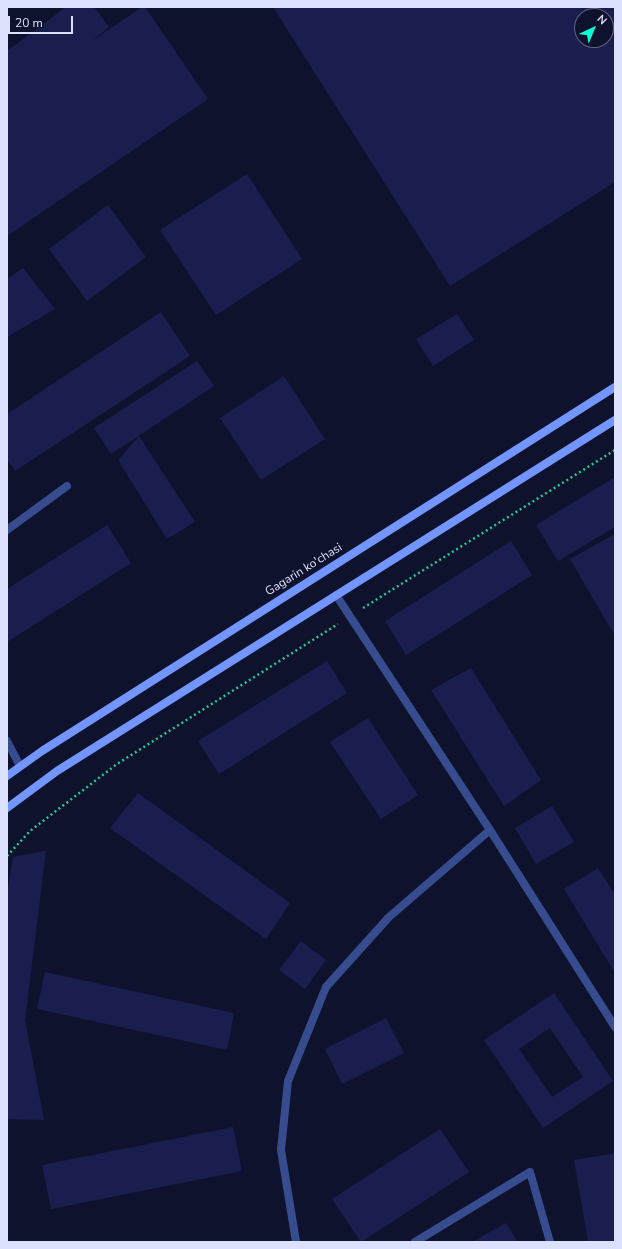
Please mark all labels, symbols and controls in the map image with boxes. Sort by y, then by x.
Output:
scale bar [10,8,75,34]
north arrow [574,8,614,48]
text: N [594,11,610,28]
text: 20 m [15,15,43,31]
street label: Gagarin ko'chasi [263,541,345,599]

